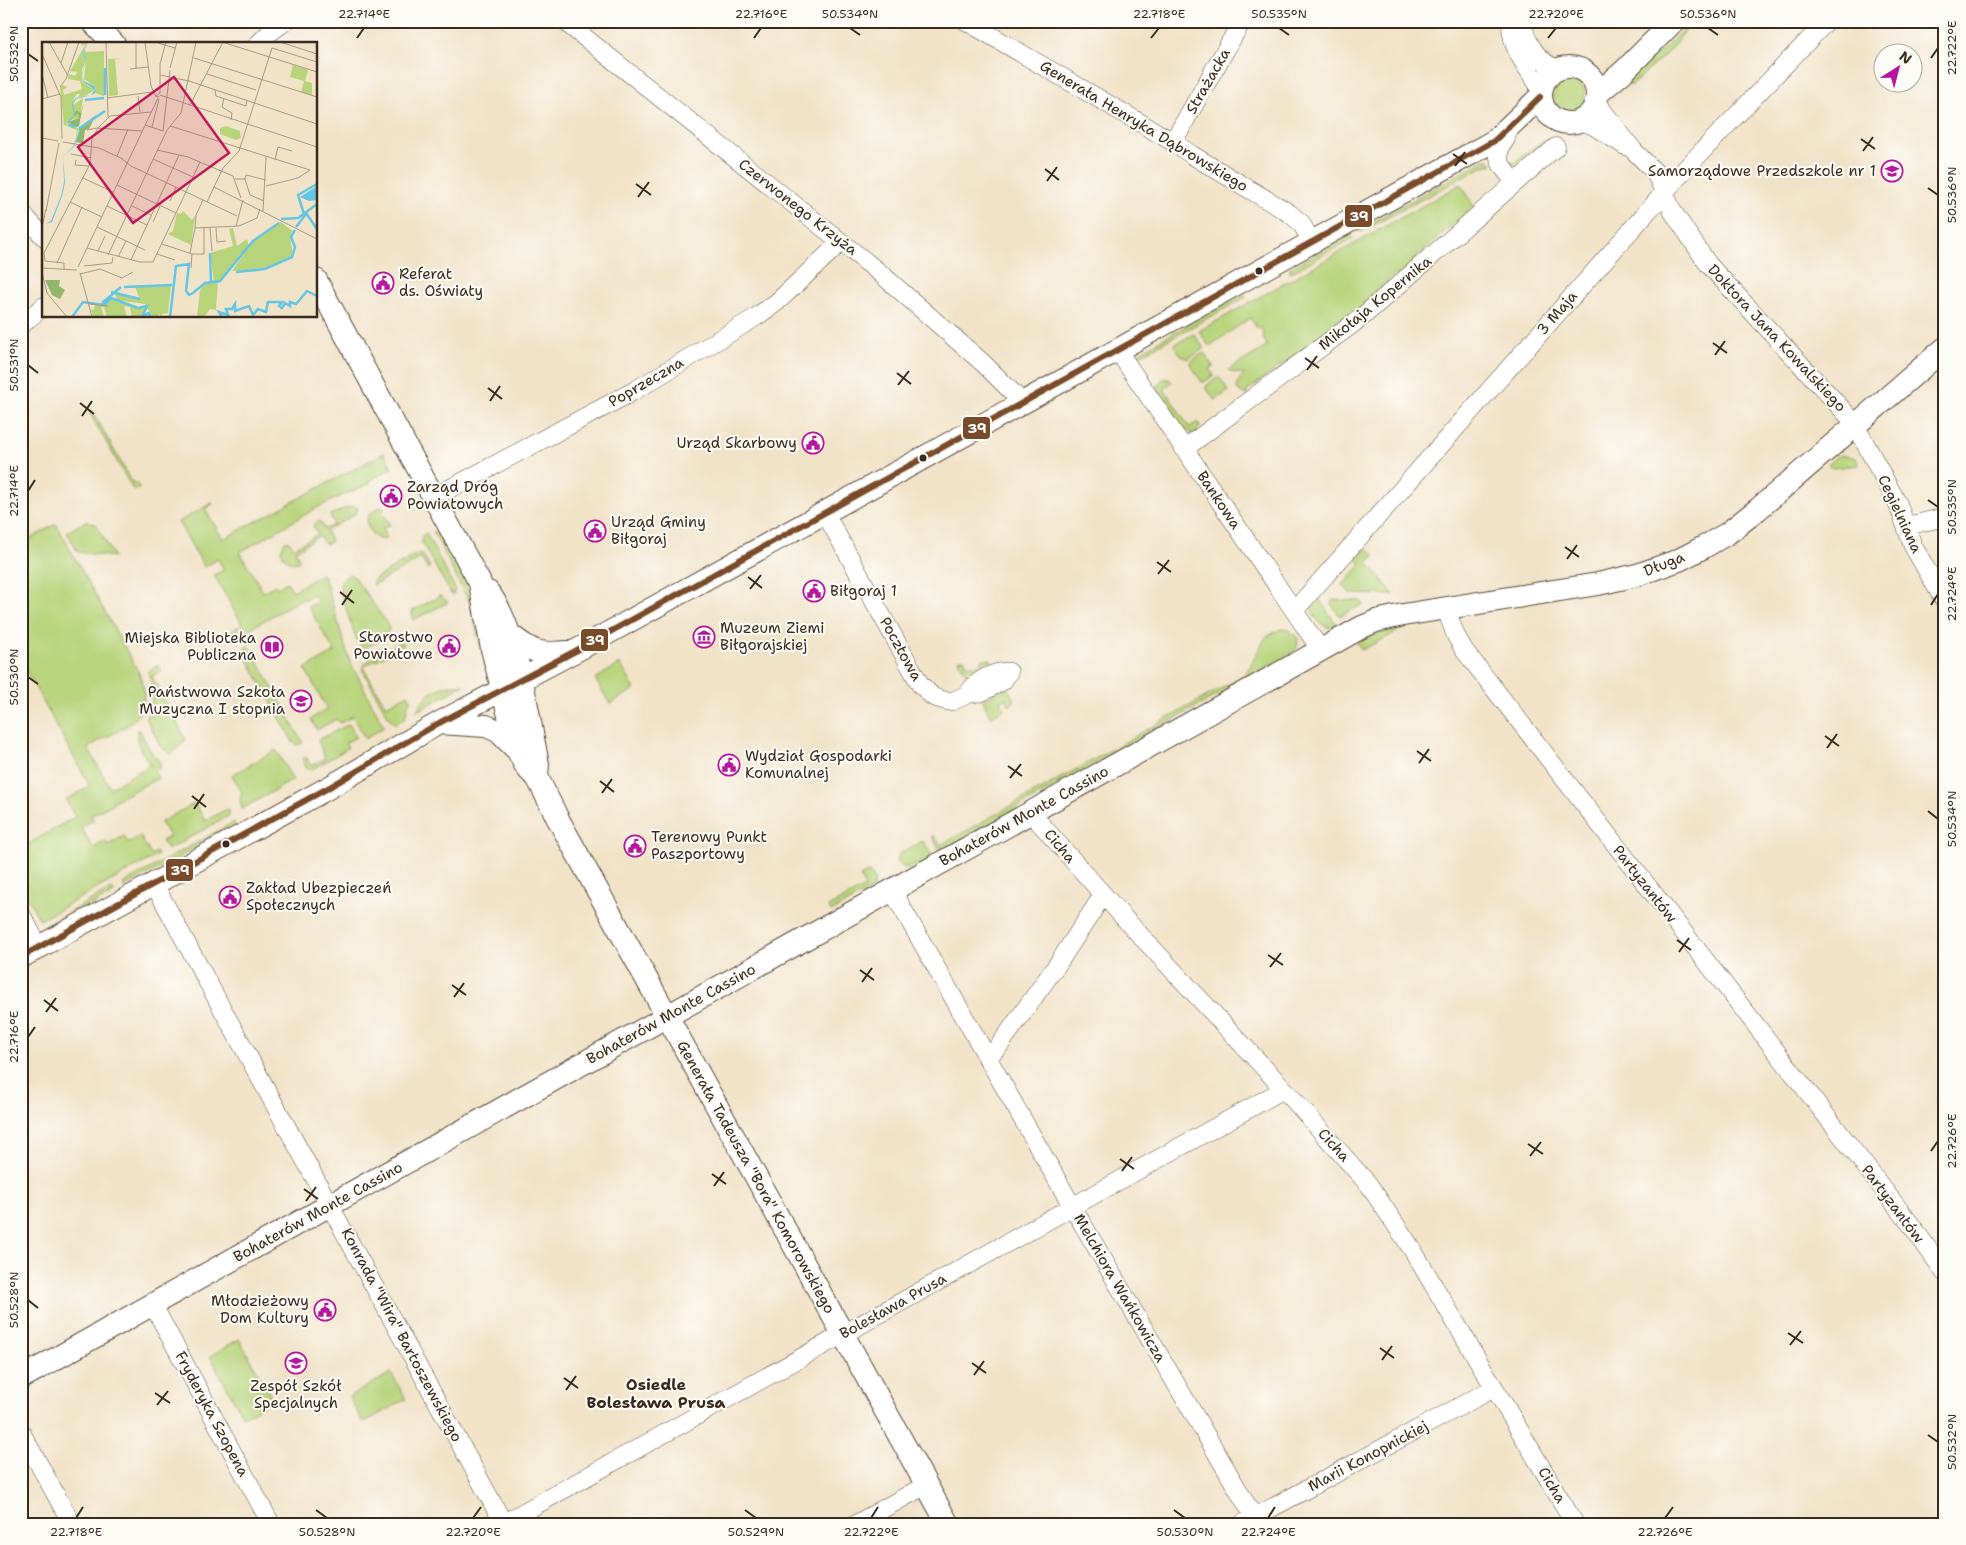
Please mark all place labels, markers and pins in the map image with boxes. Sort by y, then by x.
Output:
school or university icon: Samorządowe Przedszkole nr 1 [1880,159,1904,183]
place label: Samorządowe Przedszkole nr 1 [1648,161,1876,181]
place label: Referat ds. Oświaty [399,264,483,301]
unlabelled marker [1254,266,1264,276]
public building icon: Referat ds. Oświaty [371,271,395,295]
public building icon: Urząd Skarbowy [801,431,825,455]
place label: Urząd Skarbowy [676,433,797,453]
unlabelled marker [918,453,928,463]
place label: Zarząd Dróg Powiatowych [407,477,503,514]
public building icon: Zarząd Dróg Powiatowych [379,484,403,508]
place label: Urząd Gminy Biłgoraj [611,512,706,549]
public building icon: Urząd Gminy Biłgoraj [583,519,607,543]
public building icon: Biłgoraj 1 [802,579,826,603]
place label: Biłgoraj 1 [830,581,897,601]
place label: Muzeum Ziemi Biłgorajskiej [720,618,825,655]
museum icon: Muzeum Ziemi Biłgorajskiej [692,625,716,649]
place label: Starostwo Powiatowe [353,627,433,664]
place label: Miejska Biblioteka Publiczna [124,628,257,665]
public building icon: Starostwo Powiatowe [437,634,461,658]
library icon: Miejska Biblioteka Publiczna [260,635,284,659]
place label: Państwowa Szkoła Muzyczna I stopnia [139,682,286,719]
school or university icon: Państwowa Szkoła Muzyczna I stopnia [289,689,313,713]
place label: Wydział Gospodarki Komunalnej [745,746,892,783]
public building icon: Wydział Gospodarki Komunalnej [717,753,741,777]
place label: Terenowy Punkt Paszportowy [651,827,767,864]
public building icon: Terenowy Punkt Paszportowy [623,834,647,858]
unlabelled marker [221,839,231,849]
place label: Zakład Ubezpieczeń Społecznych [246,878,391,915]
public building icon: Zakład Ubezpieczeń Społecznych [218,885,242,909]
place label: Młodzieżowy Dom Kultury [211,1291,309,1328]
public building icon: Młodzieżowy Dom Kultury [313,1298,337,1322]
school or university icon: Zespół Szkół Specjalnych [284,1351,308,1375]
place label: Zespół Szkół Specjalnych [250,1376,342,1413]

